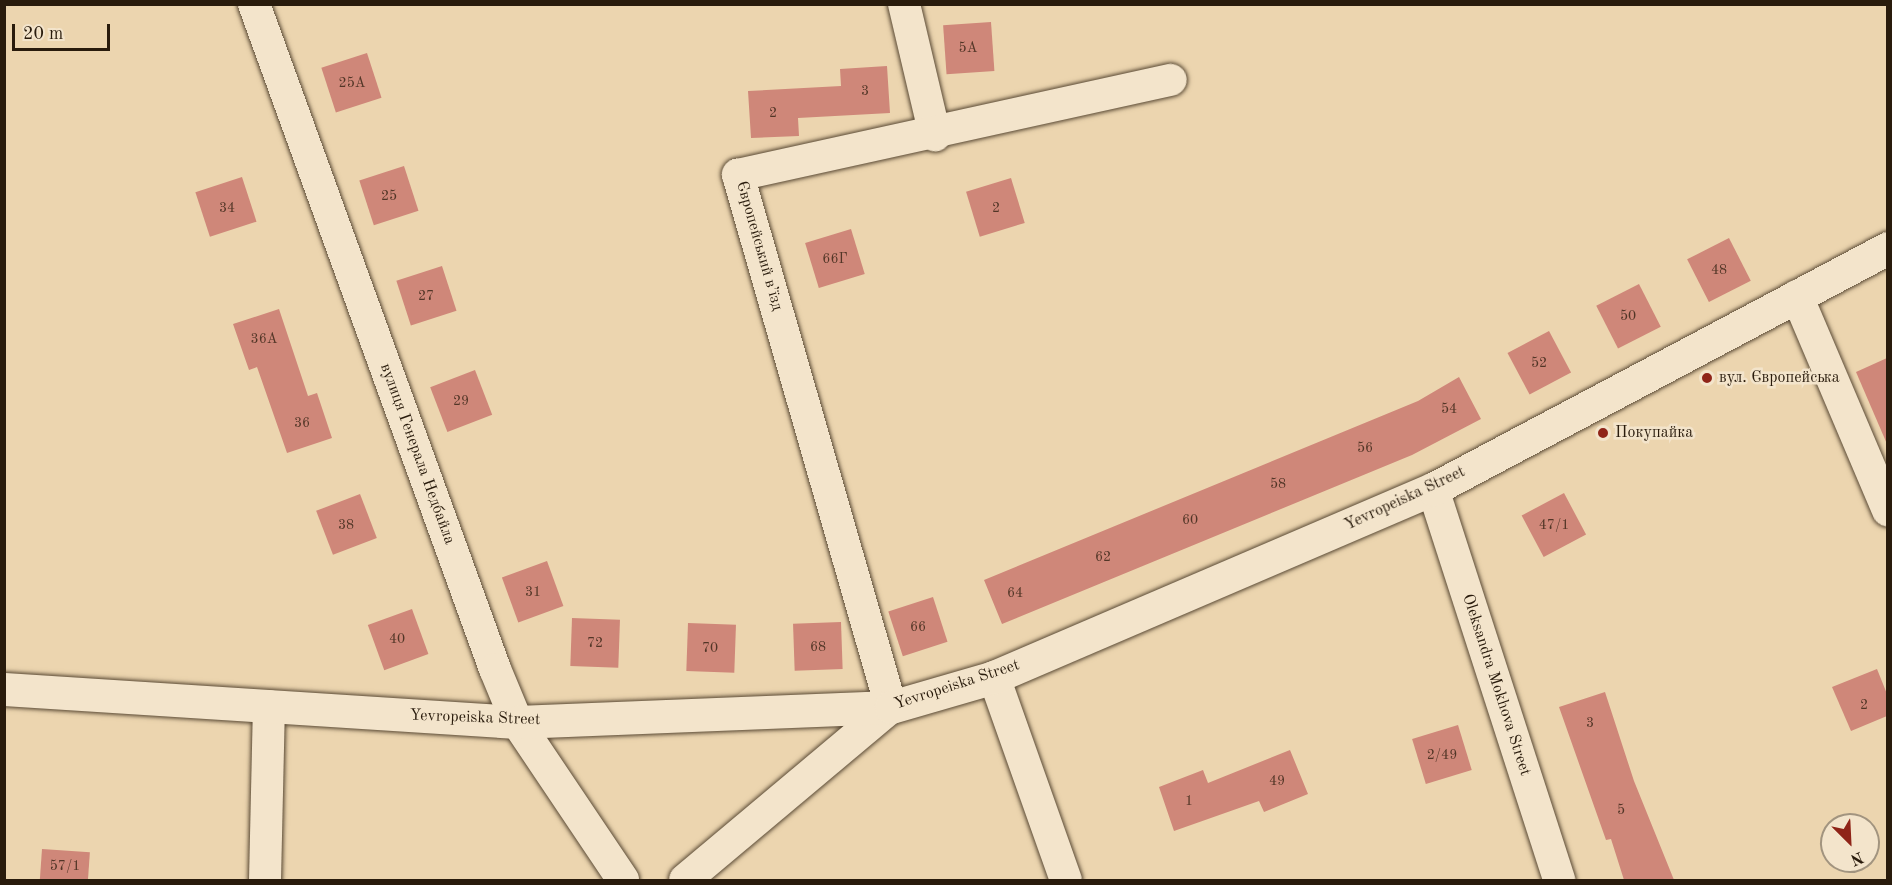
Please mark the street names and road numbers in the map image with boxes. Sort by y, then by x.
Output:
street label: Європейський в’їзд [731,179,787,313]
street label: вулиця Генерала Недбайла [375,361,459,547]
street label: Yevropeiska Street [1342,463,1468,535]
street label: Oleksandra Mokhova Street [1457,592,1535,778]
street label: Yevropeiska Street [892,656,1022,714]
street label: Yevropeiska Street [409,706,541,730]

